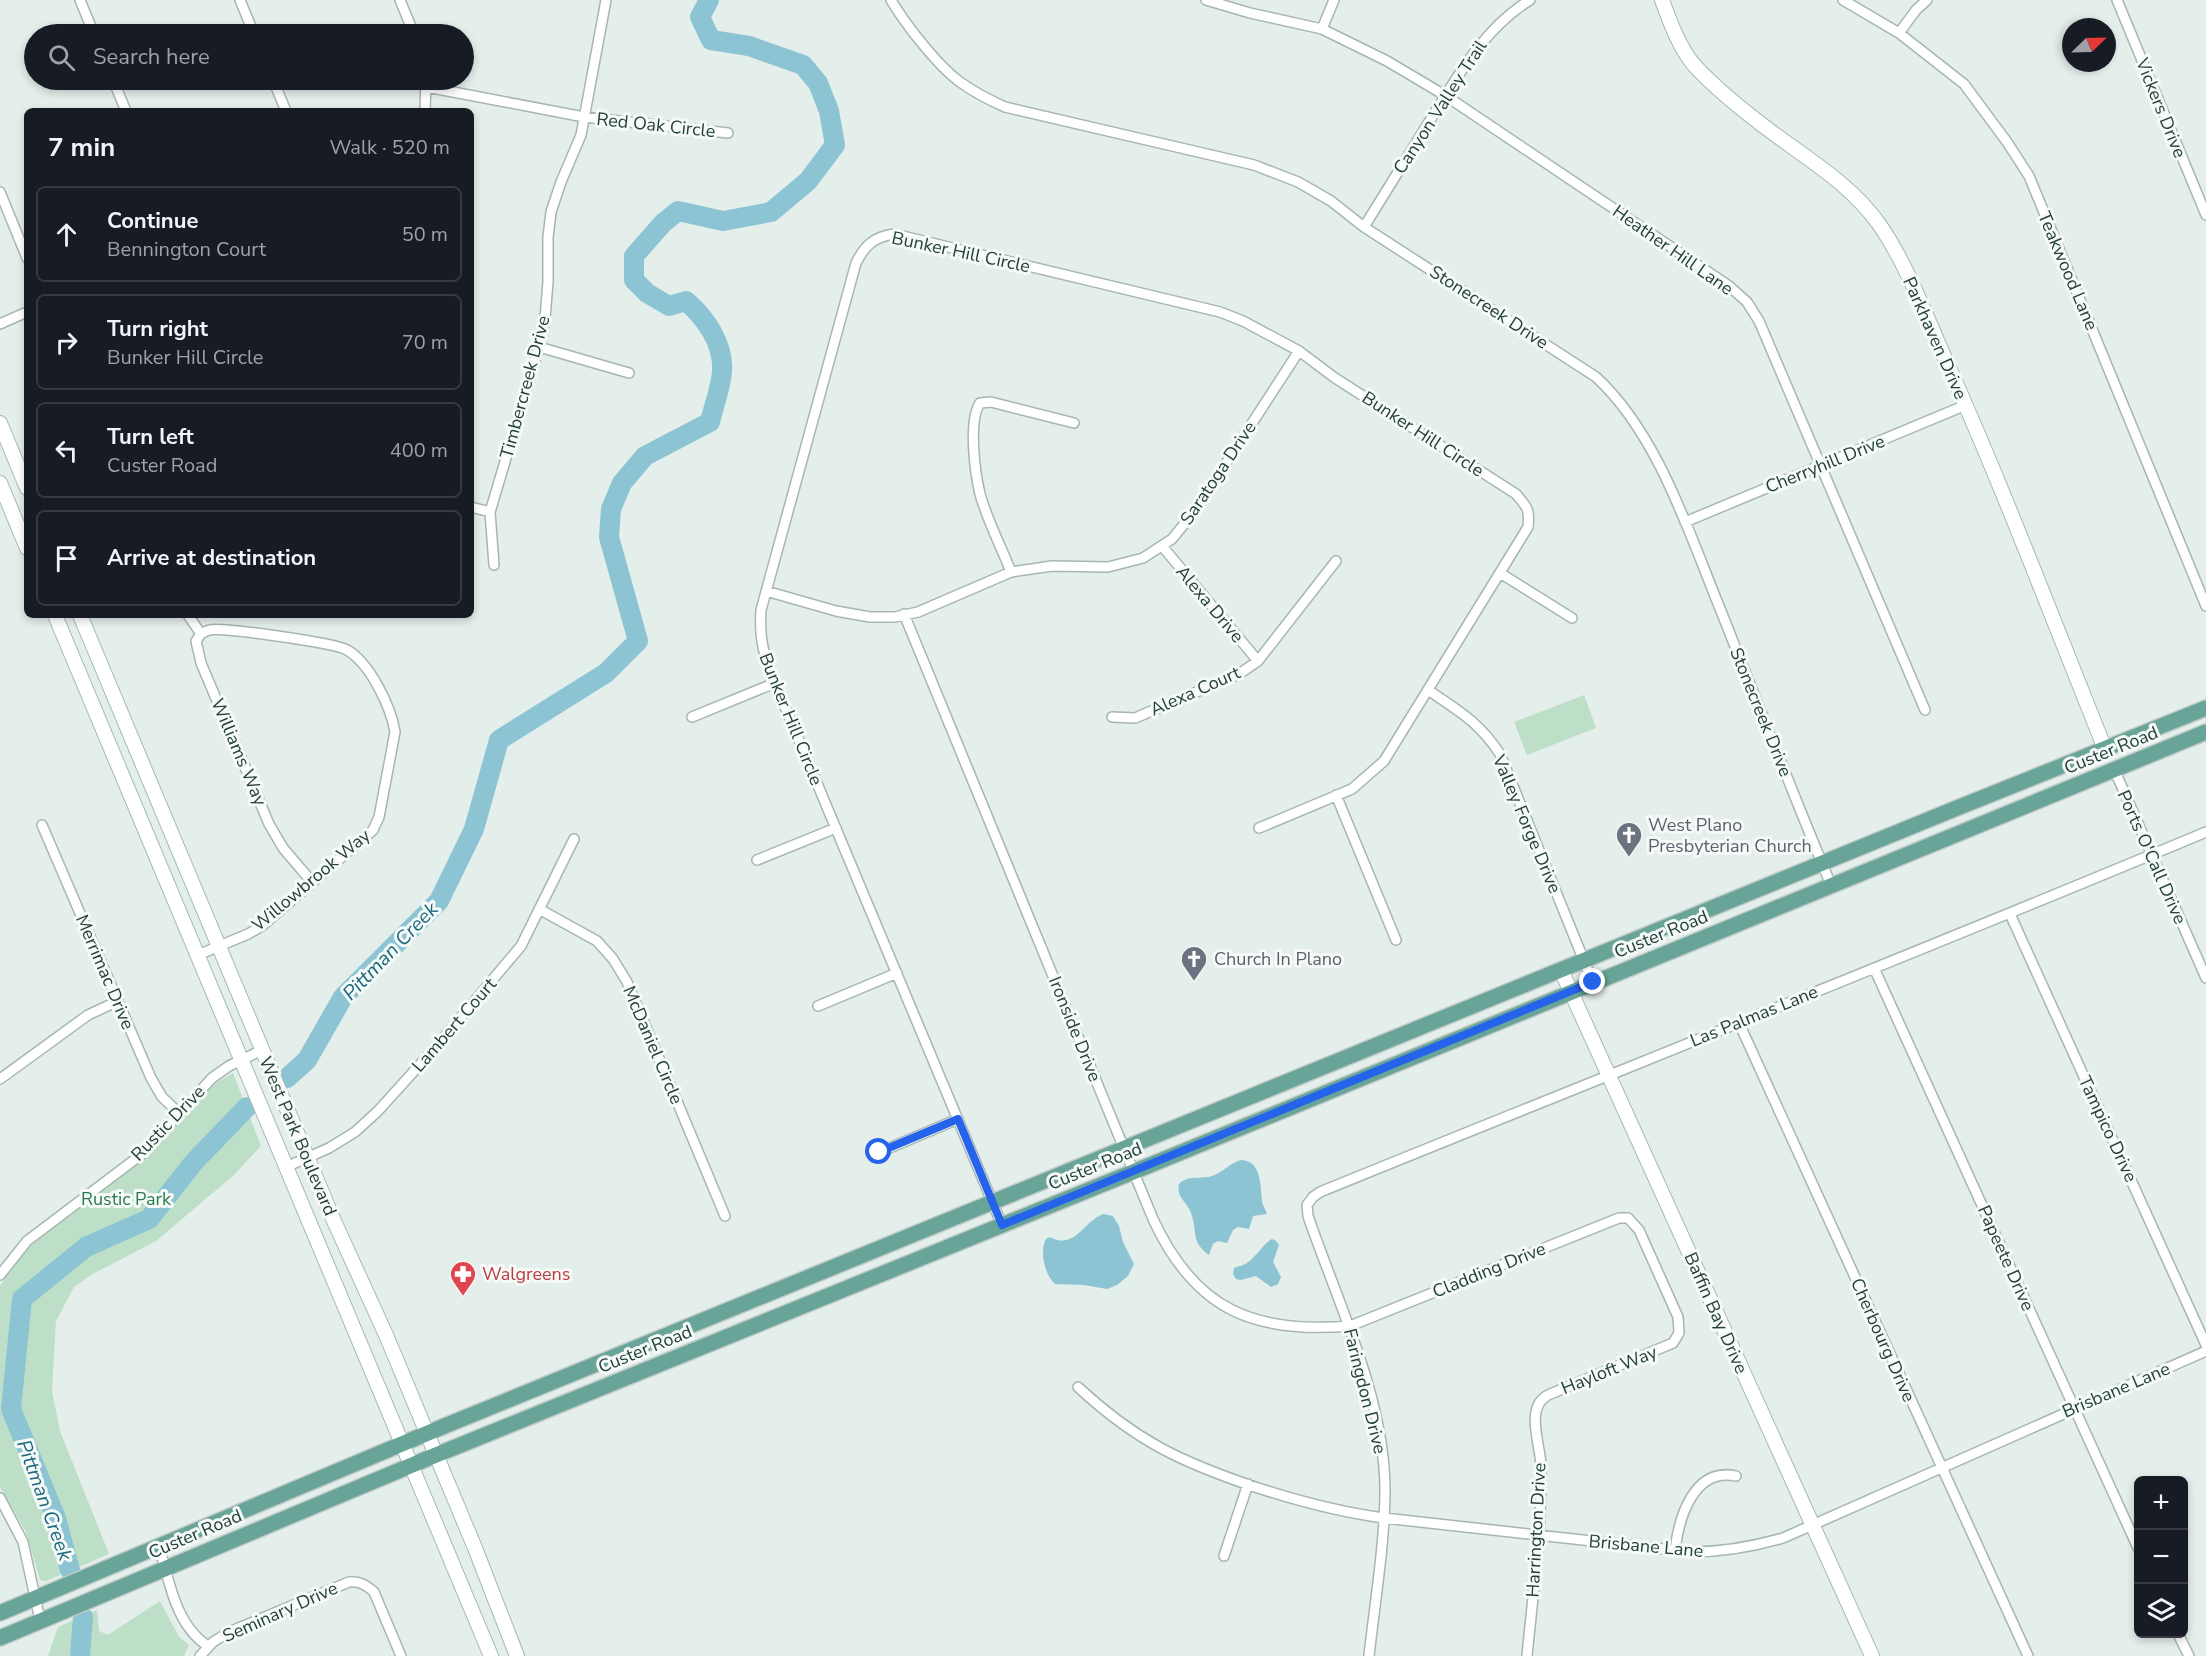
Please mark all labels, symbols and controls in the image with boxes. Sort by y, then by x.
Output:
north arrow [2062,18,2116,72]
search box [24,24,474,90]
street label: Canyon Valley Trail [1388,35,1493,179]
icon: search [45,41,78,74]
text: Search here [93,42,210,72]
street label: Vickers Drive [2130,54,2192,161]
street label: Red Oak Circle [595,107,717,143]
text: 7 min [48,130,115,165]
text: Walk · 520 m [330,134,450,161]
street label: Heather Hill Lane [1608,199,1738,301]
text: Continue [107,206,198,236]
street label: Teakwood Lane [2032,208,2104,334]
icon: ahead [50,218,83,251]
text: 50 m [402,221,448,248]
street label: Bunker Hill Circle [890,226,1032,278]
text: Bennington Court [107,236,266,263]
street label: Stonecreek Drive [1425,260,1553,354]
street label: Parkhaven Drive [1897,273,1973,403]
street label: Timbercreek Drive [494,313,556,461]
text: Turn right [107,314,208,344]
icon: right [50,326,83,359]
text: 70 m [402,329,448,356]
text: Bunker Hill Circle [107,344,263,371]
street label: Bunker Hill Circle [1357,386,1489,482]
street label: Saratoga Drive [1174,416,1262,530]
text: Turn left [107,422,194,452]
street label: Cherryhill Drive [1762,429,1888,499]
icon: left [50,434,83,467]
text: 400 m [390,437,448,464]
text: Custer Road [107,452,217,479]
icon: arrive [50,542,83,575]
text: Arrive at destination [107,543,316,573]
street label: Alexa Drive [1171,560,1249,648]
street label: Stonecreek Drive [1724,644,1798,780]
street label: Bunker Hill Circle [753,649,829,789]
street label: Alexa Court [1146,660,1244,722]
street label: Williams Way [206,695,273,810]
street label: Custer Road [2060,720,2162,780]
street label: Valley Forge Drive [1487,750,1567,897]
street label: Ports O'Call Drive [2112,786,2192,928]
place label: West Plano Presbyterian Church [1648,813,1812,858]
church icon: West Plano Presbyterian Church [1614,820,1644,858]
street label: Willowbrook Way [247,823,376,937]
water label: Pittman Creek [337,896,445,1006]
street label: Custer Road [1610,904,1712,964]
street label: Merrimac Drive [70,911,140,1033]
church icon: Church In Plano [1179,944,1209,982]
place label: Church In Plano [1214,947,1342,971]
route end [1579,968,1605,994]
street label: Lambert Court [406,972,502,1077]
street label: Ironside Drive [1043,973,1107,1085]
street label: Las Palmas Lane [1687,979,1821,1053]
street label: McDaniel Circle [617,982,689,1108]
street label: West Park Boulevard [254,1053,342,1219]
street label: Tampico Drive [2073,1072,2143,1186]
street label: Rustic Drive [126,1080,210,1166]
street label: Custer Road [1044,1136,1146,1196]
route start [865,1138,891,1164]
park label: Rustic Park [81,1187,172,1211]
street label: Papeete Drive [1972,1201,2040,1315]
street label: Cladding Drive [1429,1236,1549,1304]
street label: Baffin Bay Drive [1678,1249,1754,1377]
pharmacy icon: Walgreens [448,1259,478,1297]
place label: Walgreens [482,1262,570,1286]
street label: Cherbourg Drive [1845,1274,1921,1406]
street label: Custer Road [594,1319,696,1379]
street label: Faringdon Drive [1338,1326,1392,1456]
street label: Hayloft Way [1557,1340,1661,1400]
street label: Brisbane Lane [2058,1356,2174,1424]
water label: Pittman Creek [10,1436,79,1565]
street label: Harrington Drive [1520,1462,1552,1598]
map controls [2134,1476,2188,1638]
button: + [2134,1476,2188,1530]
street label: Custer Road [145,1504,245,1564]
street label: Brisbane Lane [1588,1529,1704,1563]
button: − [2134,1530,2188,1584]
street label: Seminary Drive [219,1576,341,1648]
button: layers [2134,1584,2188,1638]

